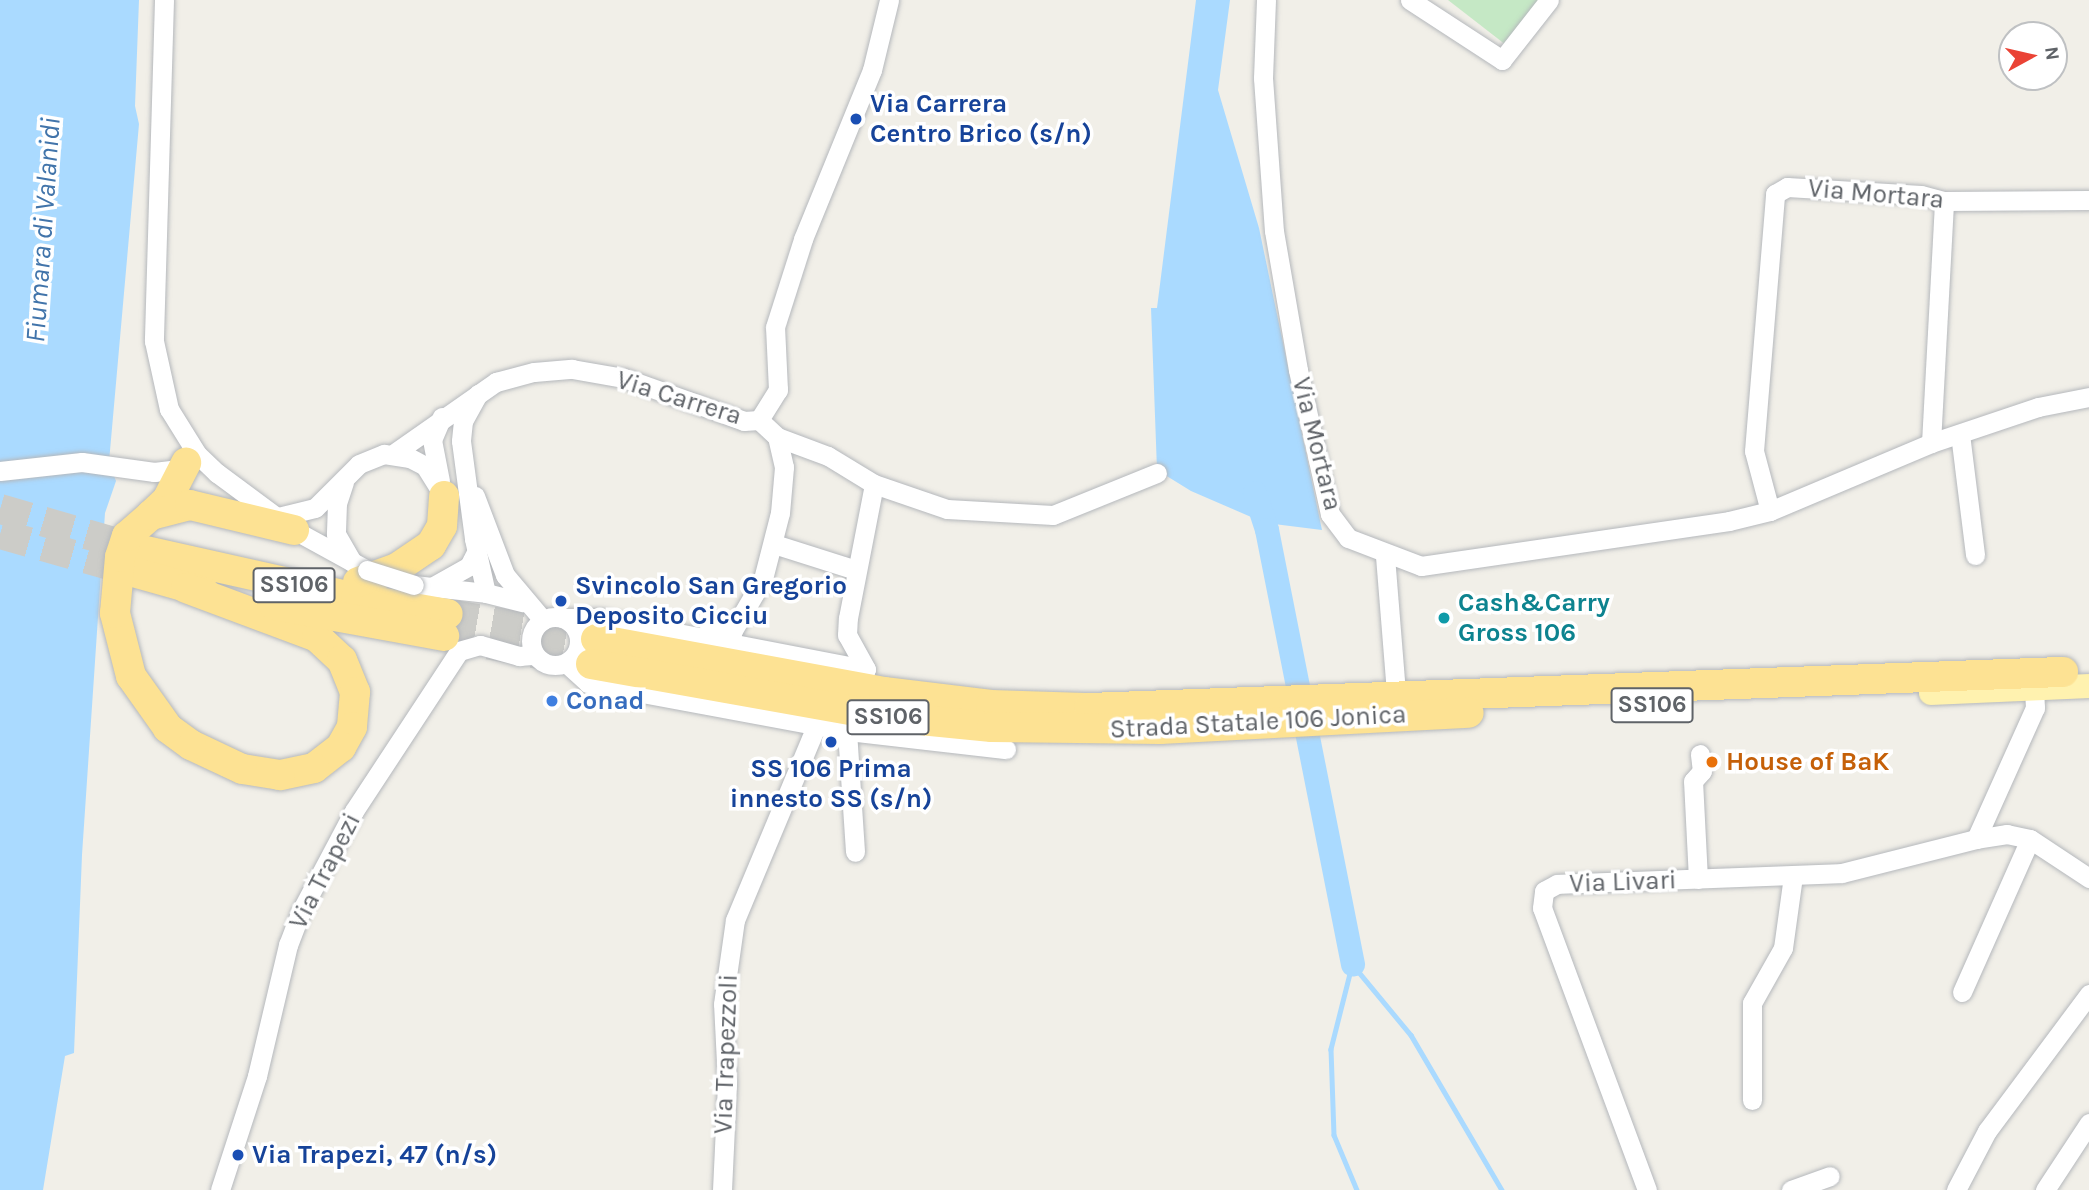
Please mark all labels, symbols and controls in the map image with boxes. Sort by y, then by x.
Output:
north arrow [1998,21,2068,91]
text: N [2040,45,2064,62]
place label: Via Carrera Centro Brico (s/n) [870,88,1092,150]
marker: Via Carrera Centro Brico (s/n) [848,111,864,127]
water label: Fiumara di Valanidi [18,116,68,344]
street label: Via Mortara [1807,173,1945,215]
street label: Via Carrera [613,364,745,432]
street label: Via Mortara [1285,374,1349,514]
road number: SS106 [252,564,336,606]
place label: Svincolo San Gregorio Deposito Cicciu [575,570,847,632]
place label: Cash&Carry Gross 106 [1458,587,1610,648]
marker: Svincolo San Gregorio Deposito Cicciu [553,593,569,609]
marker: Cash&Carry Gross 106 [1436,610,1452,626]
road number: SS106 [1610,684,1694,726]
place label: Conad [566,685,645,717]
marker: Conad [544,693,560,709]
road number: SS106 [846,696,930,738]
street label: Strada Statale 106 Jonica [1109,699,1407,745]
marker: SS 106 Prima innesto SS (s/n) [823,734,839,750]
place label: House of BaK [1726,746,1889,778]
place label: SS 106 Prima innesto SS (s/n) [730,753,932,814]
marker: House of BaK [1704,754,1720,770]
street label: Via Trapezi [282,808,368,934]
street label: Via Livari [1569,865,1677,899]
street label: Via Trapezzoli [708,973,744,1135]
place label: Via Trapezi, 47 (n/s) [252,1139,497,1171]
marker: Via Trapezi, 47 (n/s) [230,1147,246,1163]

